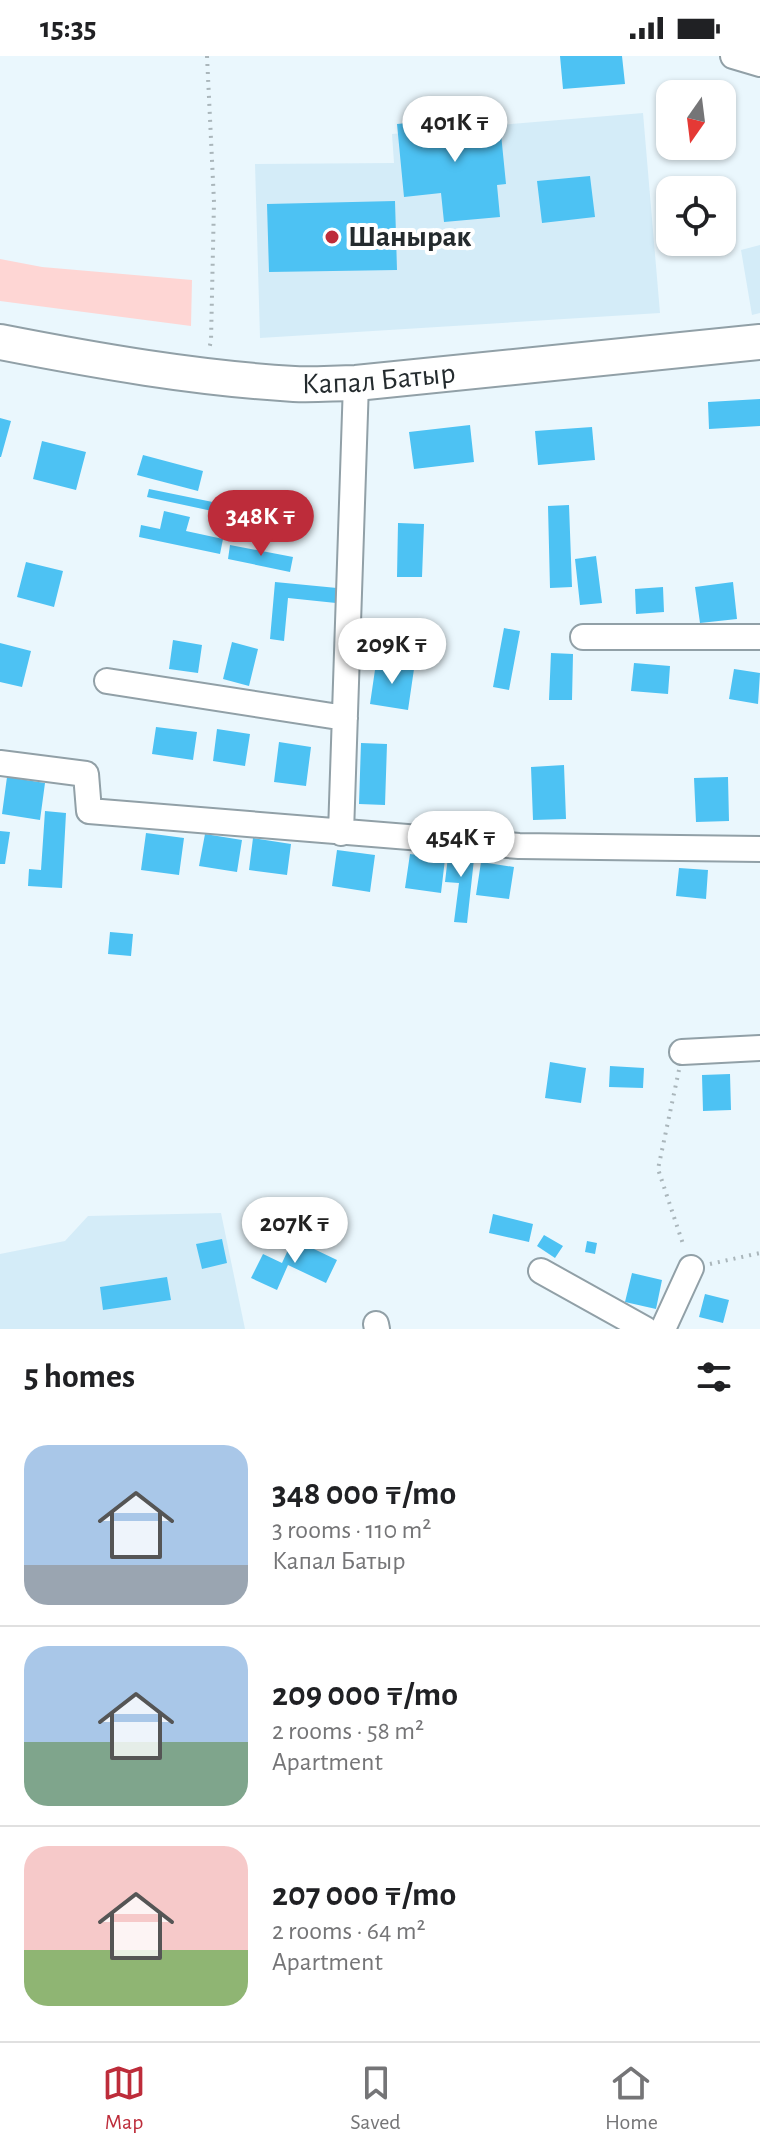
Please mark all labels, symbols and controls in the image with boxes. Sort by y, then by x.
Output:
text: 15:35 [40,13,97,43]
north arrow [656,80,736,160]
map controls [656,80,736,256]
pin: 401K ₸ [390,96,520,164]
text: 401K ₸ [420,109,490,135]
button: locate [656,176,736,256]
place label: Шанырак [348,222,472,252]
marker: Шанырак [323,228,341,246]
street label: Капал Батыр [302,358,457,399]
pin: 348K ₸ [196,490,326,558]
text: 348K ₸ [226,503,296,529]
pin: 209K ₸ [327,618,457,686]
text: 209K ₸ [356,631,428,657]
pin: 454K ₸ [396,811,526,879]
text: 454K ₸ [426,824,496,850]
pin: 207K ₸ [230,1197,360,1265]
text: 207K ₸ [260,1210,330,1236]
icon: filters [692,1355,736,1399]
text: 5 homes [24,1360,135,1394]
icon: home [88,1477,184,1573]
text: 348 000 ₸/mo [272,1477,456,1511]
text: 3 rooms · 110 m² [272,1517,431,1543]
text: Капал Батыр [272,1548,405,1574]
icon: home [88,1678,184,1774]
text: 209 000 ₸/mo [272,1678,458,1712]
text: 2 rooms · 58 m² [272,1718,424,1744]
text: Apartment [272,1749,383,1775]
icon: home [88,1878,184,1974]
text: 207 000 ₸/mo [272,1878,456,1912]
text: 2 rooms · 64 m² [272,1918,426,1944]
text: Apartment [272,1949,383,1975]
tab: Map [102,2061,146,2135]
tab: Saved [350,2061,401,2135]
tab: Home [605,2061,658,2135]

